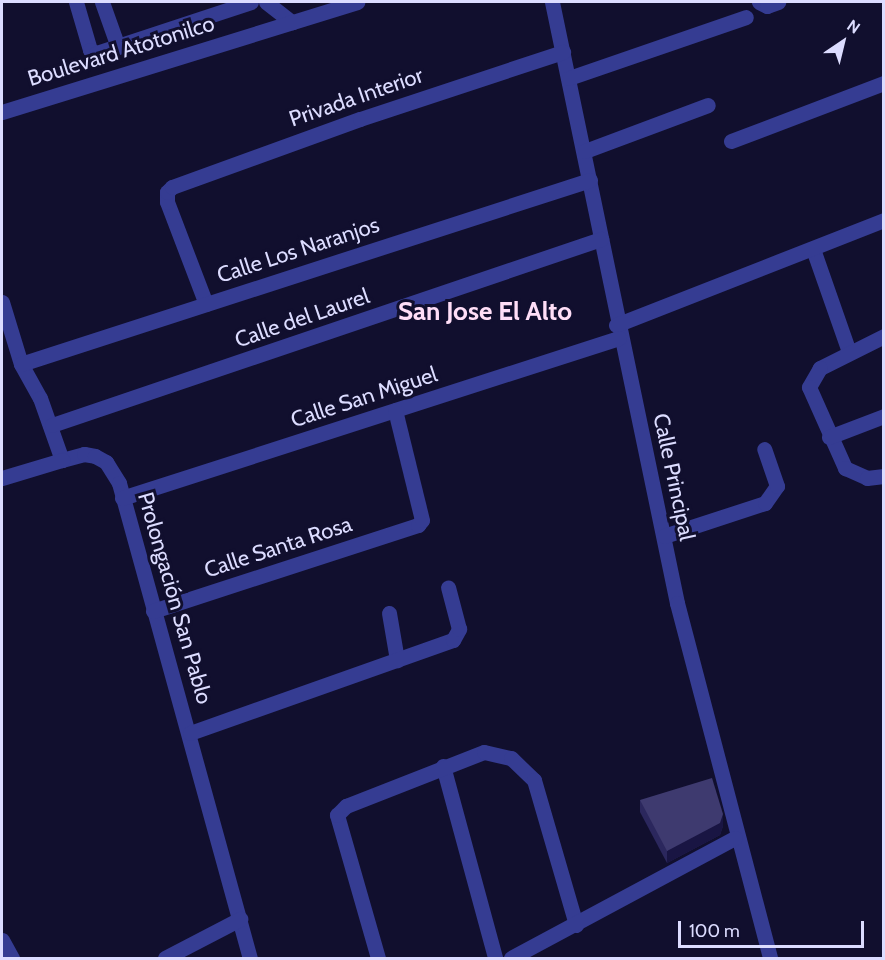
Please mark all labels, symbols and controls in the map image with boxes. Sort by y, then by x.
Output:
street label: Boulevard Atotonilco [25,10,217,92]
north arrow [813,12,873,72]
text: N [844,16,864,38]
street label: Privada Interior [286,62,426,132]
street label: Calle Los Naranjos [214,211,382,289]
street label: Calle del Laurel [231,283,373,353]
district label: San Jose El Alto [398,296,572,328]
street label: Calle San Miguel [287,361,441,433]
street label: Calle Principal [648,411,700,543]
street label: Prolongación San Pablo [132,489,218,707]
street label: Calle Santa Rosa [201,511,355,583]
scale bar [681,909,867,947]
text: 100 m [689,920,740,942]

